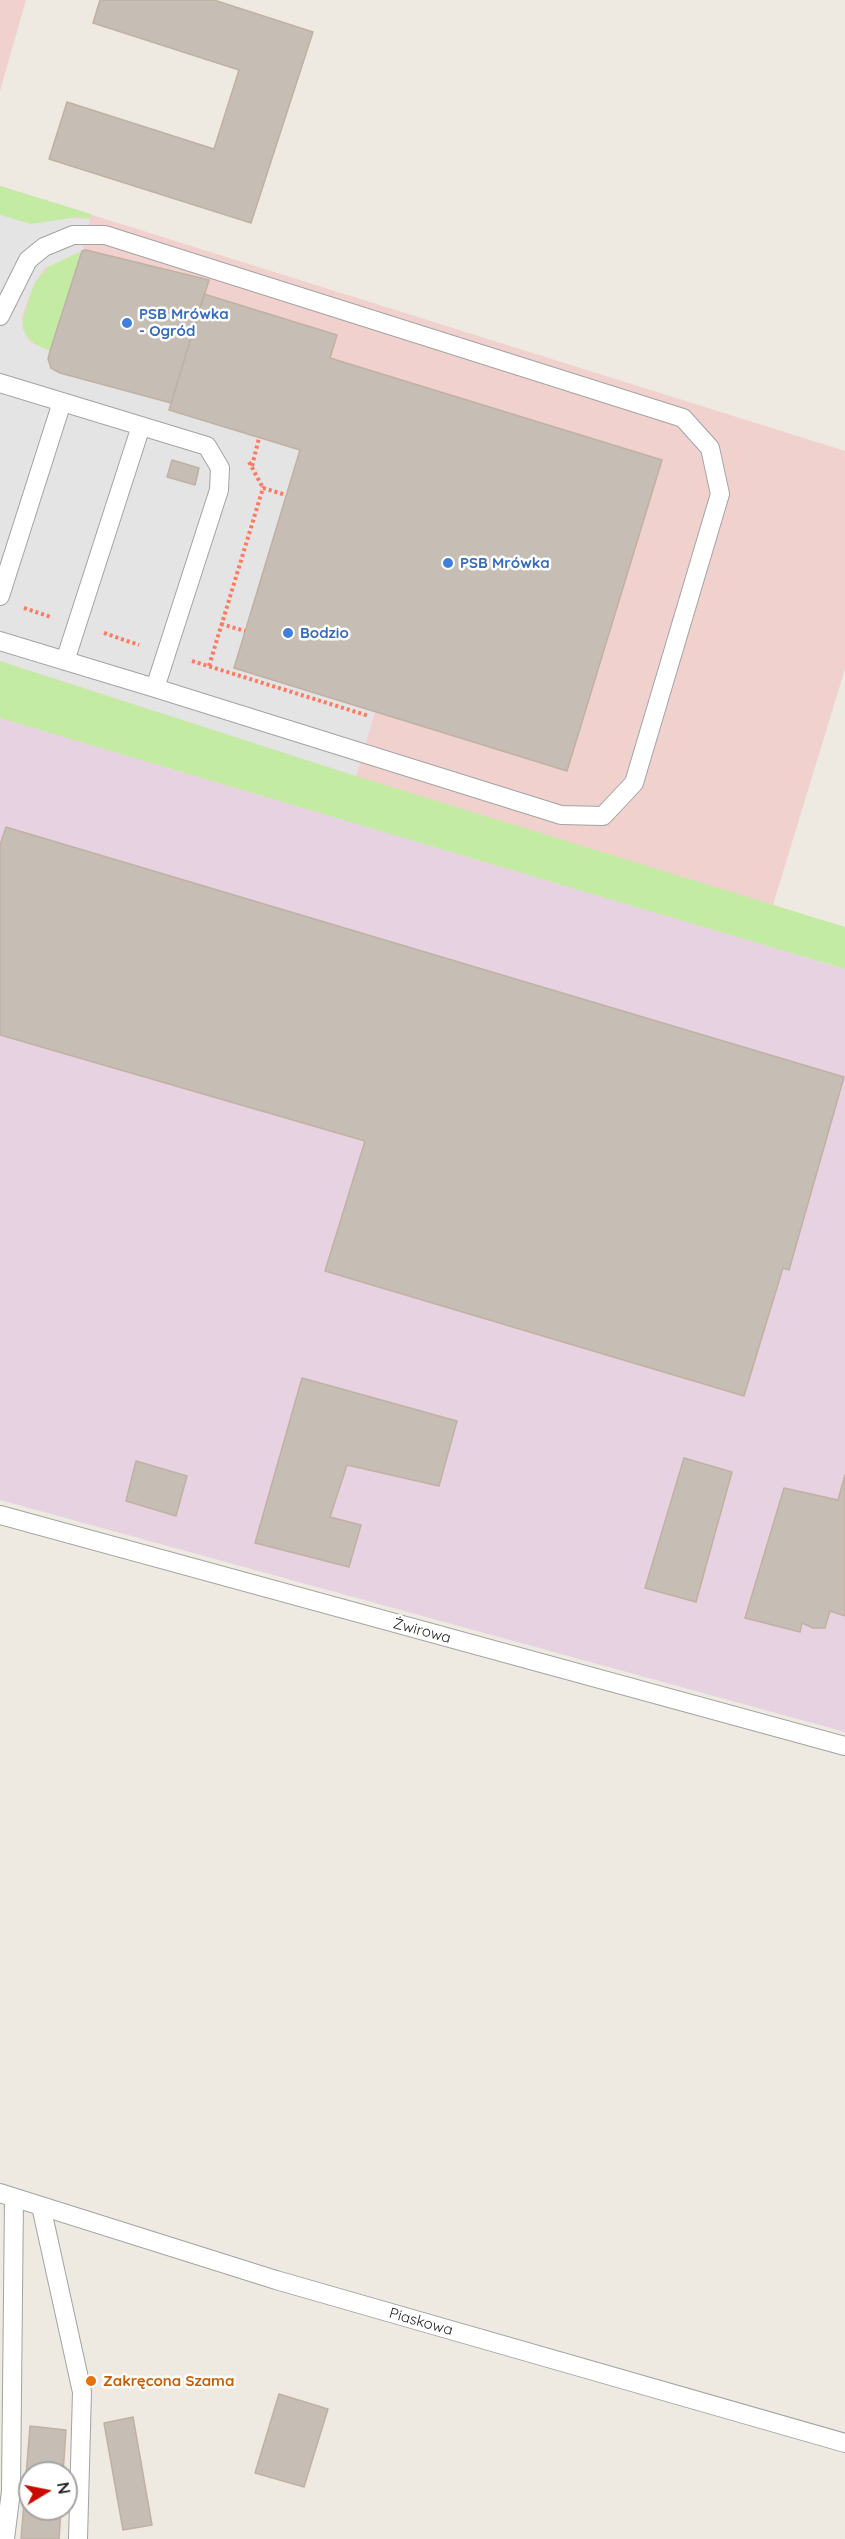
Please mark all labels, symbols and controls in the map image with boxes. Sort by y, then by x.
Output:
place label: PSB Mrówka - Ogród [139,305,229,340]
marker: PSB Mrówka - Ogród [120,316,134,330]
place label: PSB Mrówka [460,554,550,572]
marker: PSB Mrówka [441,556,455,570]
place label: Bodzio [300,624,349,642]
marker: Bodzio [281,626,295,640]
street label: Żwirowa [391,1615,453,1647]
street label: Piaskowa [387,2304,455,2340]
place label: Zakręcona Szama [103,2372,234,2390]
marker: Zakręcona Szama [84,2374,98,2388]
north arrow [18,2461,78,2521]
text: N [53,2481,75,2496]

